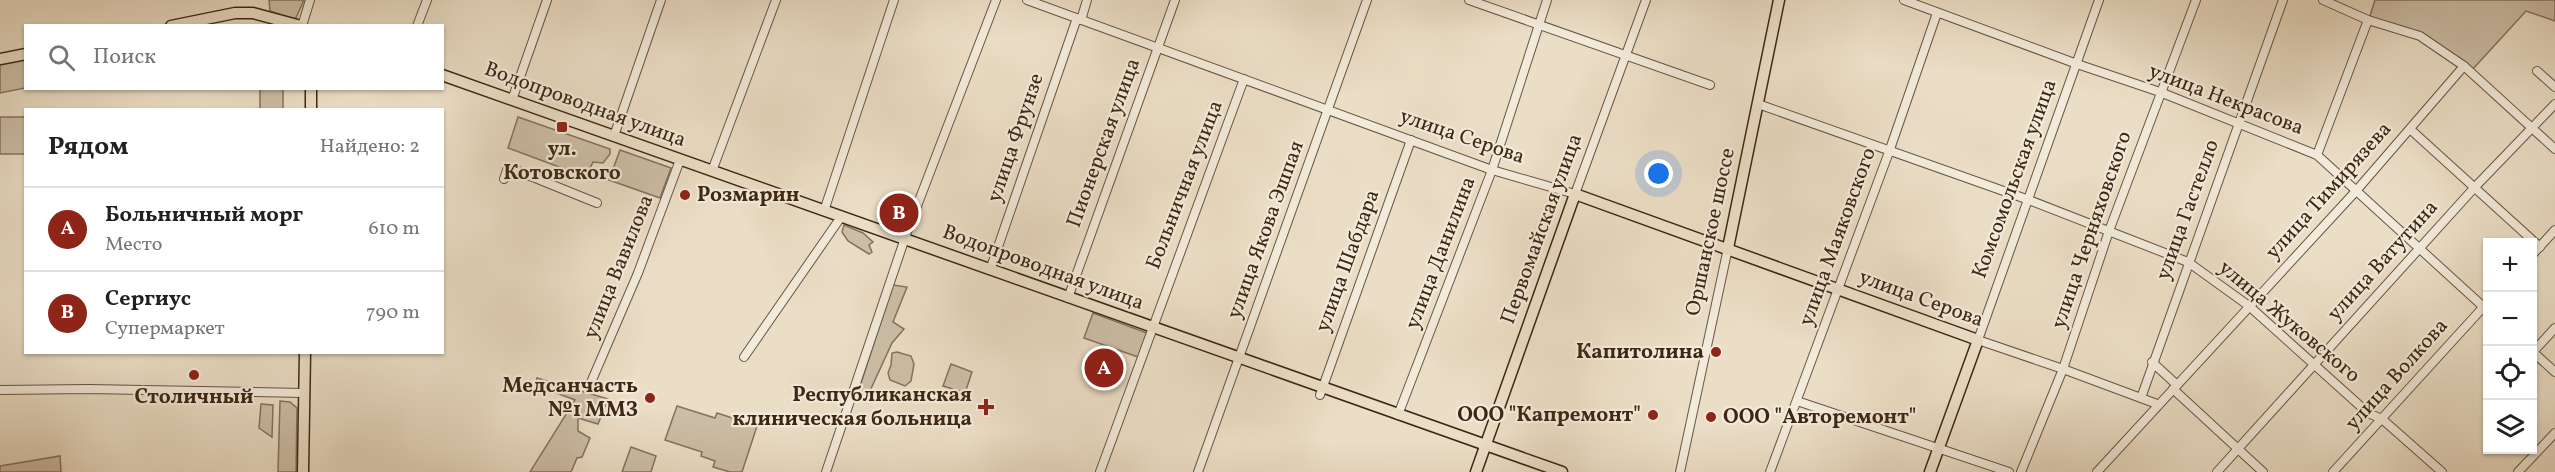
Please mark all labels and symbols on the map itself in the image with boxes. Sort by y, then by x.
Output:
street label: Пионерская улица [1060,54,1148,232]
street label: Водопроводная улица [480,55,690,155]
street label: улица Некрасова [2144,57,2308,143]
street label: улица Фрунзе [980,70,1052,206]
street label: Комсомольская улица [1965,75,2065,283]
street label: Больничная улица [1139,96,1231,274]
street label: улица Серова [1396,102,1528,172]
street label: улица Тимирязева [2259,116,2399,266]
marker: ул. Котовского [555,120,569,134]
street label: улица Черняховского [2045,127,2139,333]
street label: Первомайская улица [1494,130,1590,328]
place label: ул. Котовского [503,135,621,188]
street label: улица Гастелло [2149,136,2227,284]
street label: улица Якова Эшпая [1220,137,1312,323]
street label: улица Маяковского [1792,144,1884,330]
street label: Оршанское шоссе [1679,145,1743,319]
your location [1644,159,1673,188]
street label: улица Данилина [1399,172,1483,334]
place label: Розмарин [697,181,800,210]
street label: улица Шабдара [1309,186,1387,336]
marker: Розмарин [678,188,692,202]
street label: улица Вавилова [577,190,661,344]
pin: B [880,190,918,236]
street label: улица Ватутина [2321,194,2445,328]
street label: Водопроводная улица [938,218,1148,318]
street label: улица Жуковского [2212,254,2366,390]
street label: улица Серова [1855,263,1987,335]
street label: улица Волкова [2339,313,2455,437]
place label: Капитолина [1576,338,1704,367]
marker: Капитолина [1709,345,1723,359]
pin: A [1084,346,1124,391]
marker: Столичный [187,368,201,382]
place label: Медсанчасть №1 ММЗ [502,372,638,425]
place label: Республиканская клиническая больница [733,381,972,434]
place label: Столичный [134,383,254,412]
marker: Медсанчасть №1 ММЗ [643,391,657,405]
marker: Республиканская клиническая больница [977,398,995,416]
place label: ООО "Капремонт" [1457,401,1641,430]
place label: ООО "Авторемонт" [1723,403,1916,432]
marker: ООО "Капремонт" [1646,408,1660,422]
marker: ООО "Авторемонт" [1704,410,1718,424]

